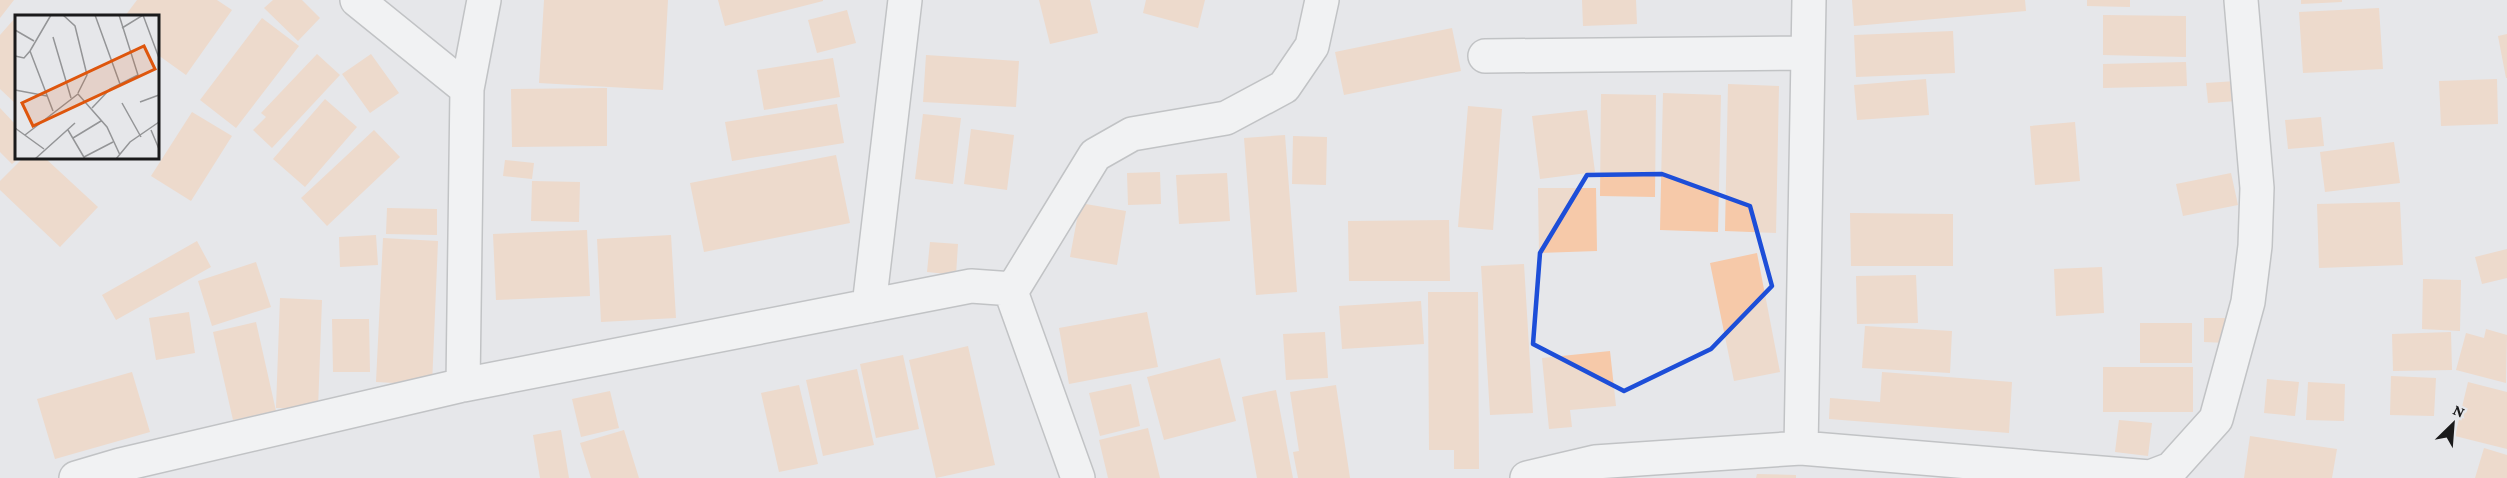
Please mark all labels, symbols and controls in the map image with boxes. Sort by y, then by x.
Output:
inset map [15,15,159,159]
north arrow [2423,394,2483,454]
text: N [2451,401,2468,421]

